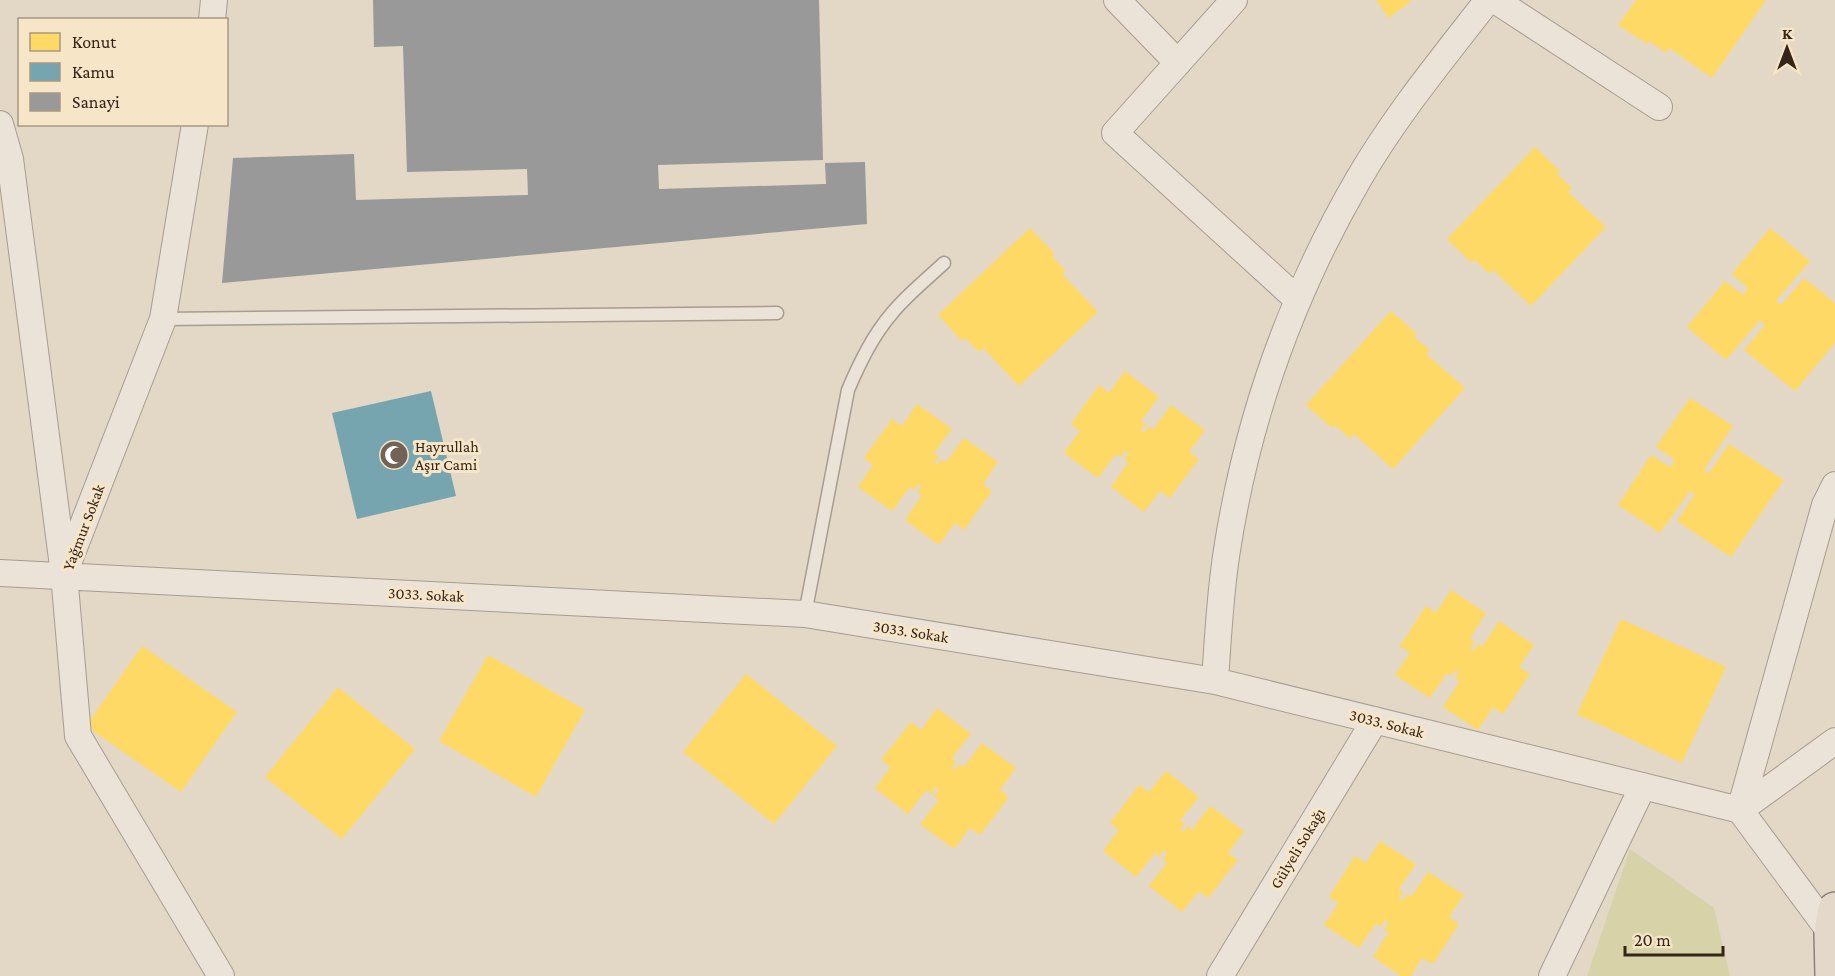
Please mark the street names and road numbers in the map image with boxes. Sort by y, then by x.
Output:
street label: Yağmur Sokak [59,481,109,573]
street label: 3033. Sokak [388,584,465,605]
street label: 3033. Sokak [872,617,950,646]
street label: 3033. Sokak [1348,706,1426,741]
street label: Gülyeli Sokağı [1267,805,1329,892]

